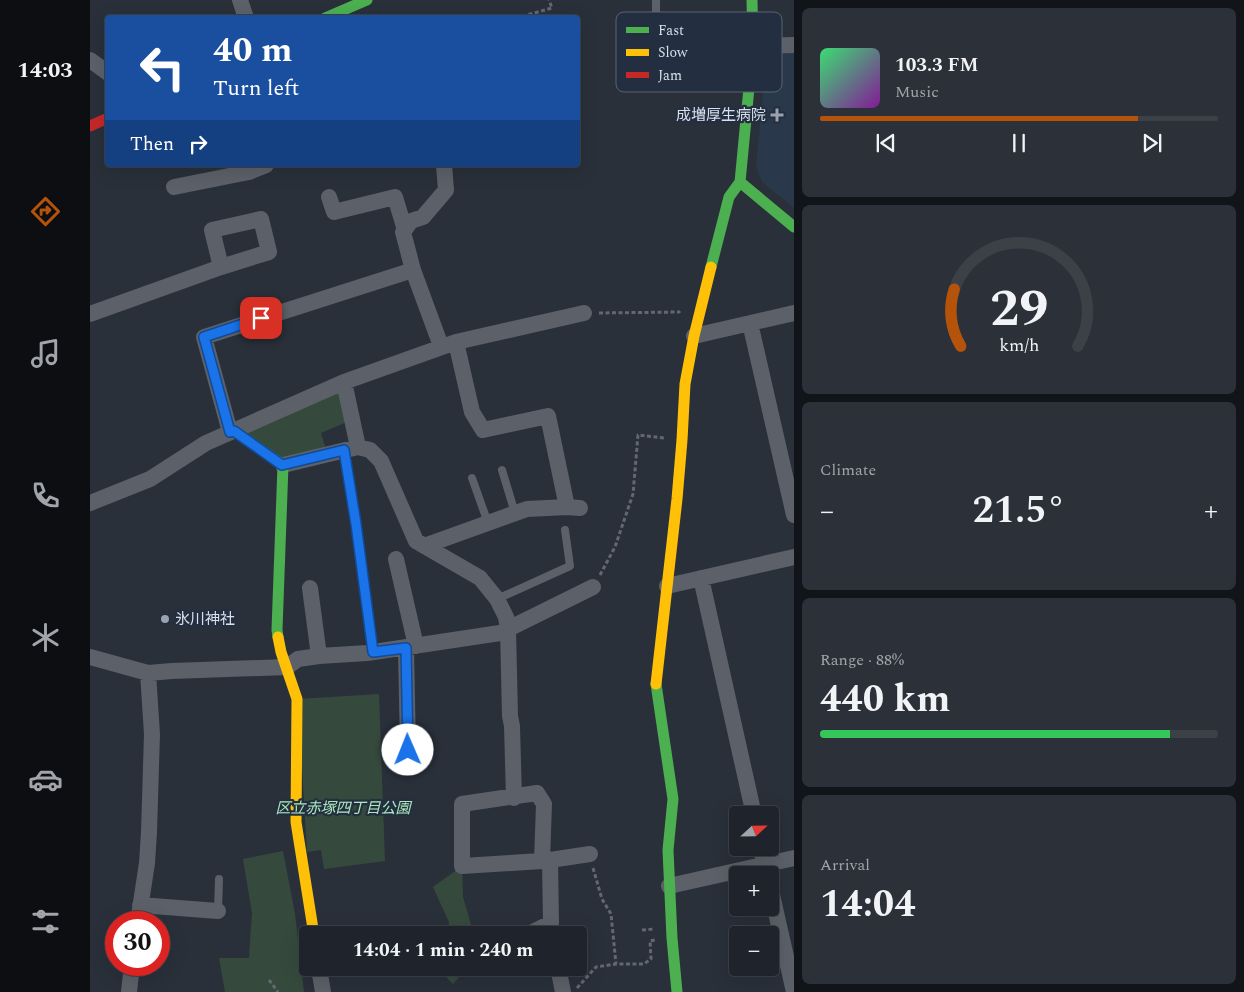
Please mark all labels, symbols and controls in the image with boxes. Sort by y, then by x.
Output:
legend [616,12,782,92]
text: Fast [658,20,684,41]
text: 40 m [213,24,293,77]
icon: left [130,35,195,100]
text: Slow [658,42,688,63]
text: 103.3 FM [895,51,978,80]
text: 14:03 [17,54,73,87]
text: Jam [658,65,682,86]
text: Turn left [213,72,299,105]
text: Music [895,80,939,104]
place label: 成増厚生病院 [676,104,766,127]
marker: 成増厚生病院 [770,108,784,122]
icon: previous [872,129,900,157]
icon: pause [1005,129,1033,157]
icon: next [1138,129,1166,157]
text: Then [130,130,174,159]
icon: right [184,130,212,158]
icon: directions [28,194,63,229]
text: 29 [990,270,1048,349]
pin [240,297,282,339]
icon: arrive [247,304,275,332]
text: km/h [999,332,1039,359]
icon: music [28,336,63,371]
text: Climate [820,458,876,482]
icon: phone [28,478,63,513]
text: 21.5° [972,482,1066,540]
text: − [820,490,834,533]
text: + [1204,490,1218,533]
place label: 氷川神社 [175,608,235,631]
marker: 氷川神社 [159,613,171,625]
icon: climate [28,620,63,655]
text: Range · 88% [820,648,904,672]
text: 440 km [820,671,951,729]
position arrow [381,723,433,775]
icon: car [28,762,63,797]
park label: 区立赤塚四丁目公園 [275,797,412,820]
north arrow [729,806,779,856]
map controls [729,806,779,976]
text: Arrival [820,853,870,877]
button: + [729,866,779,916]
text: 14:04 [820,876,915,934]
icon: filters [28,904,63,939]
speed limit sign: 30 [105,911,170,976]
button: − [729,926,779,976]
text: 14:04 · 1 min · 240 m [353,936,533,965]

